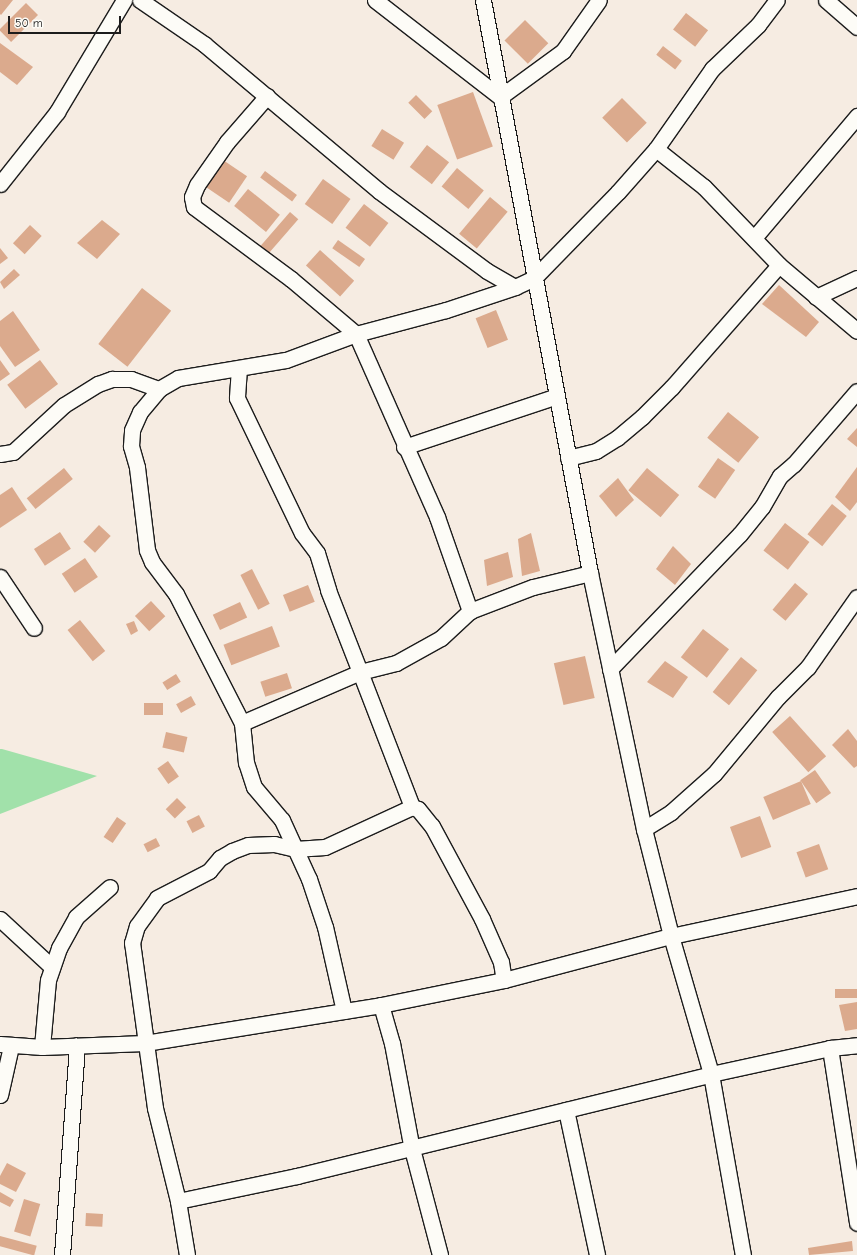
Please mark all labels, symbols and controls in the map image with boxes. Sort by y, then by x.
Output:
scale bar [10,8,123,34]
text: 50 m [15,16,43,30]

